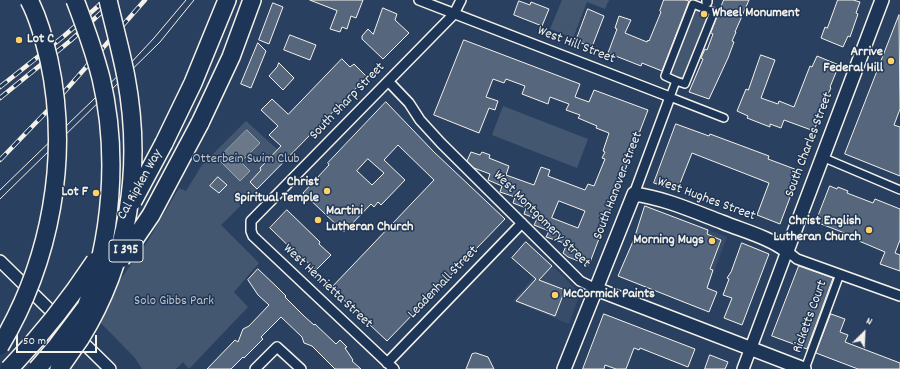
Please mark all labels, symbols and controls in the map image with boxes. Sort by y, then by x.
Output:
place label: Wheel Monument [712,6,800,22]
marker: Wheel Monument [699,9,709,19]
street label: West Hill Street [535,23,617,69]
place label: Lot C [27,32,54,48]
marker: Lot C [14,35,24,45]
place label: Arrive Federal Hill [823,45,883,78]
marker: Arrive Federal Hill [886,56,896,66]
street label: South Sharp Street [307,60,389,144]
street label: South Charles Street [782,90,838,200]
street label: South Hanover Street [591,130,647,242]
street label: Cal Ripken Way [115,147,167,223]
park label: Otterbein Swim Club [192,152,300,168]
street label: West Montgomery Street [489,168,593,272]
street label: West Hughes Street [655,174,757,226]
place label: Christ Spiritual Temple [234,175,319,208]
place label: Lot F [61,185,88,201]
marker: Christ Spiritual Temple [322,186,332,196]
marker: Lot F [91,188,101,198]
place label: Martini Lutheran Church [326,204,414,236]
place label: Christ English Lutheran Church [773,214,861,246]
marker: Martini Lutheran Church [313,215,323,225]
marker: Christ English Lutheran Church [864,225,874,235]
place label: Morning Mugs [633,233,704,249]
marker: Morning Mugs [707,236,717,246]
road number: I 395 [109,240,143,262]
street label: West Henrietta Street [279,241,375,333]
street label: Leadenhall Street [405,243,483,323]
street label: Ricketts Court [790,278,832,356]
place label: McCormick Paints [563,287,655,303]
marker: McCormick Paints [550,290,560,300]
park label: Solo Gibbs Park [134,294,214,310]
north arrow [844,313,884,353]
text: N [863,314,875,330]
scale bar [18,327,99,353]
text: 50 m [23,333,46,350]

